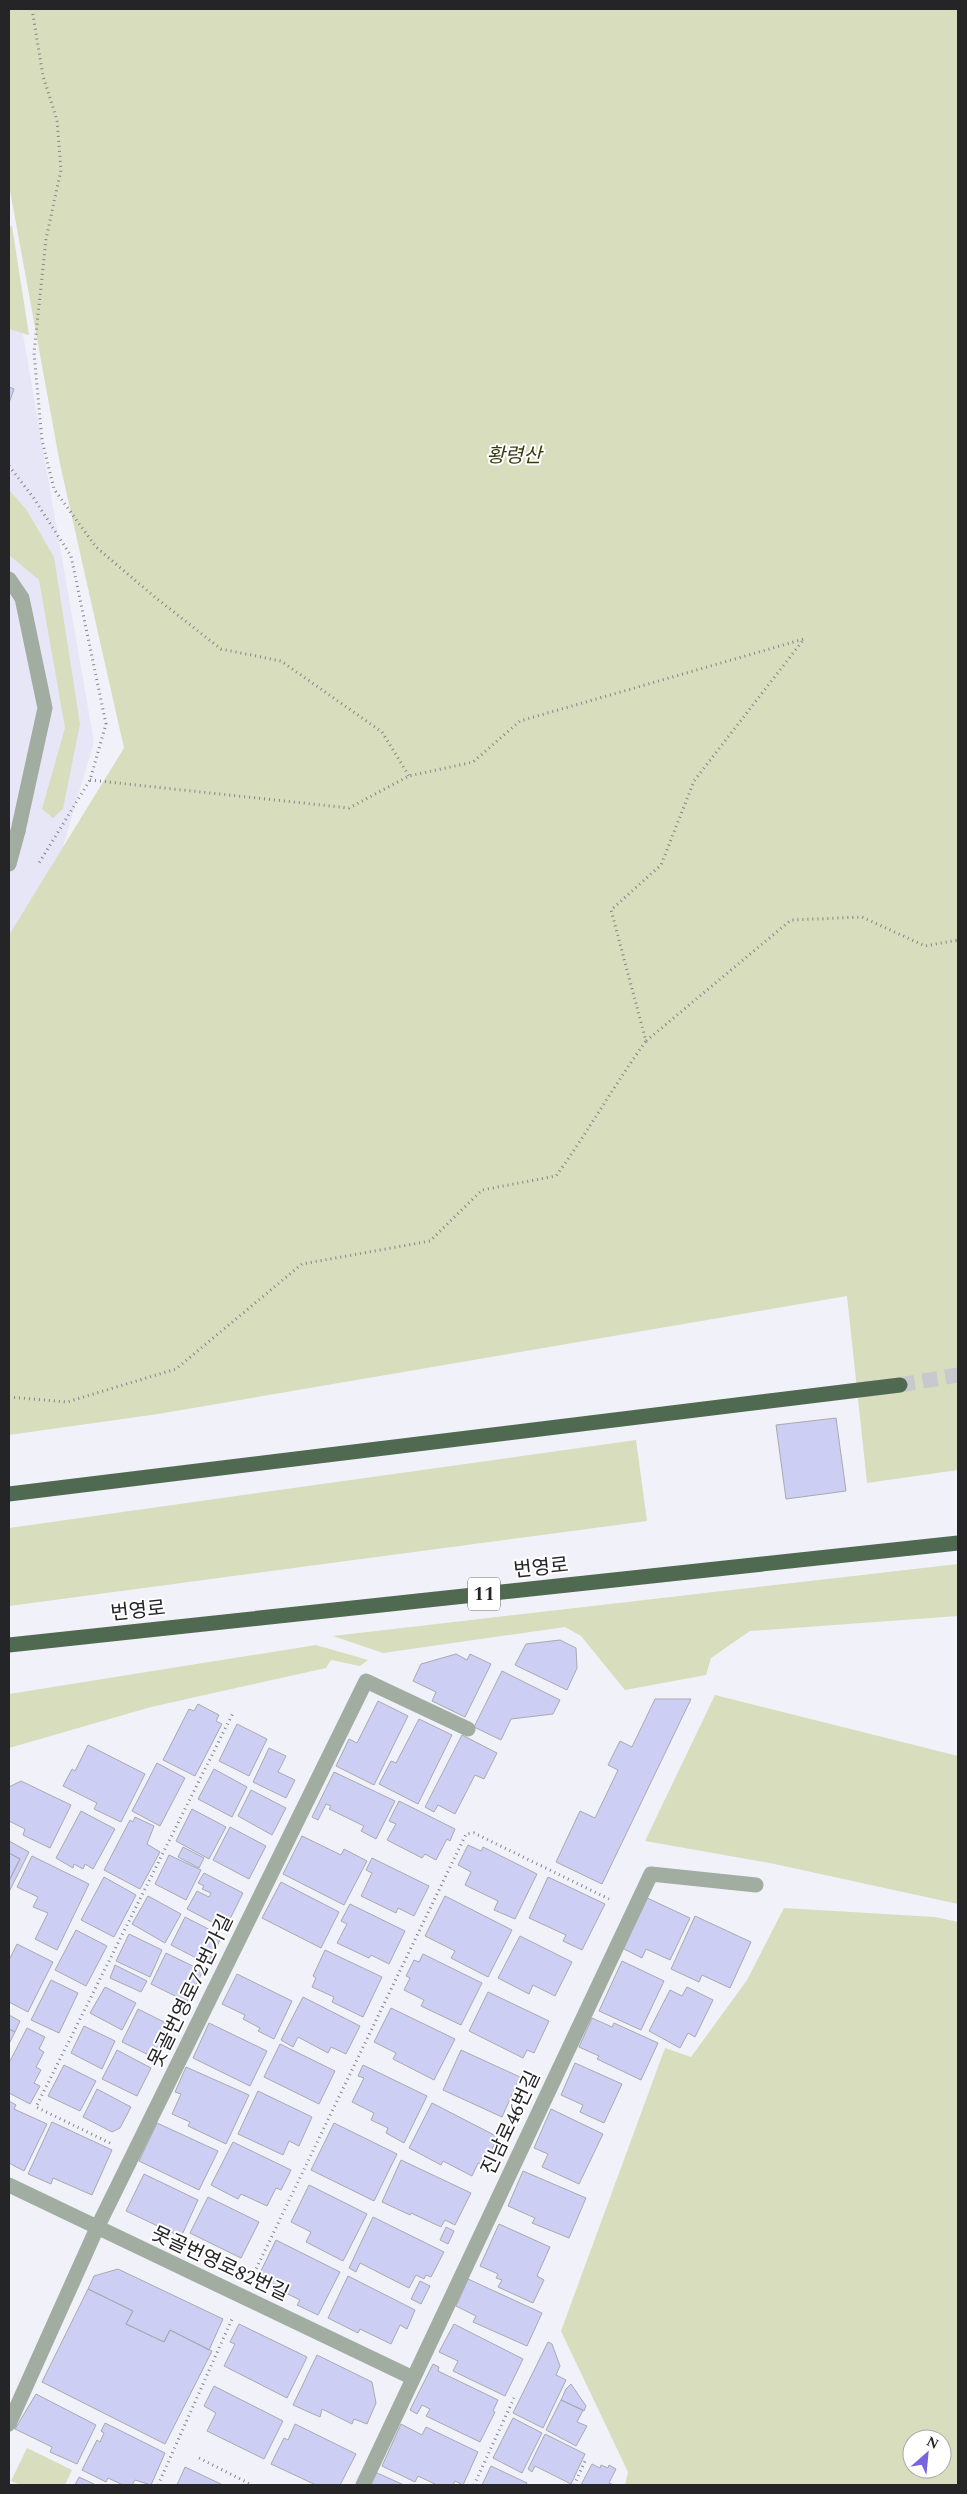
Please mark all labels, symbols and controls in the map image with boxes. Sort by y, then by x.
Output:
park label: 황령산 [486,441,544,471]
street label: 번영로 [512,1550,570,1586]
road number: 11 [468,1578,500,1610]
street label: 번영로 [109,1593,167,1629]
street label: 못골번영로72번가길 [141,1909,241,2073]
street label: 진남로46번길 [474,2066,548,2180]
street label: 못골번영로82번길 [146,2219,294,2309]
north arrow [902,2429,952,2479]
text: N [923,2431,943,2455]

